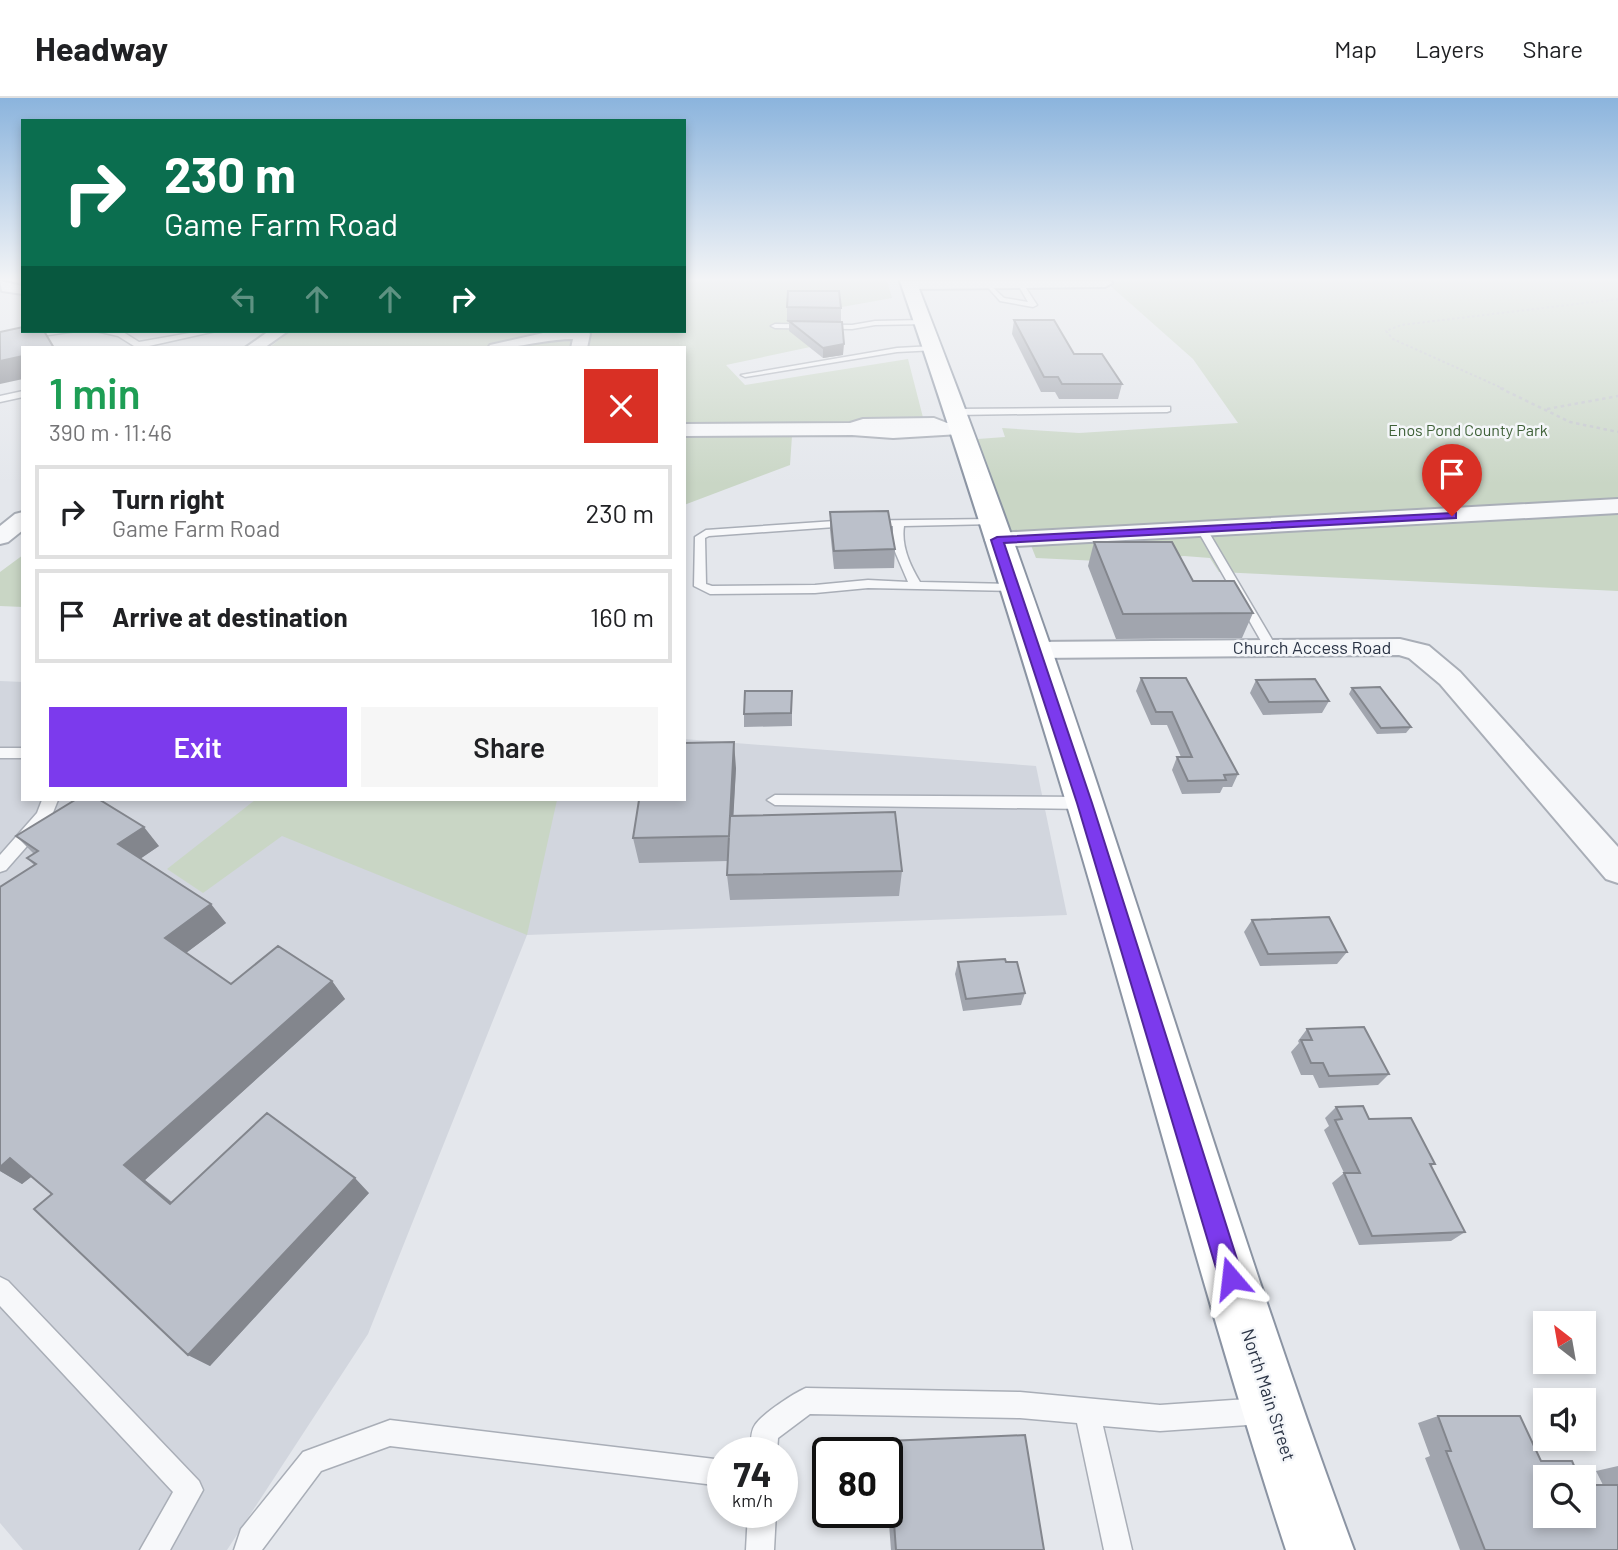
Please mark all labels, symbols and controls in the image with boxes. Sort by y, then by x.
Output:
text: Headway [35,28,168,68]
text: Map [1334,34,1377,63]
text: Layers [1415,34,1484,63]
text: Share [1522,34,1583,63]
text: 230 m [164,144,296,203]
icon: right [49,147,140,238]
text: Game Farm Road [164,204,398,242]
icon: left [225,280,263,318]
icon: ahead [298,280,336,318]
icon: ahead [371,280,409,318]
icon: right [444,280,482,318]
text: 1 min [49,367,141,417]
button: close [584,369,658,443]
text: 390 m · 11:46 [49,418,172,446]
park label: Enos Pond County Park [1388,420,1548,439]
pin [1422,444,1482,516]
icon: arrive [1433,455,1471,493]
text: Turn right [112,483,225,514]
icon: right [53,493,91,531]
text: 230 m [585,497,654,528]
text: Game Farm Road [112,514,280,542]
icon: arrive [53,597,91,635]
text: Arrive at destination [112,601,348,632]
text: 160 m [590,601,654,632]
street label: Church Access Road [1233,636,1391,658]
button: Exit [49,707,347,787]
button: Share [361,707,658,787]
position arrow [1194,1241,1268,1315]
north arrow [1533,1311,1596,1374]
map controls [1533,1311,1596,1528]
street label: North Main Street [1237,1326,1301,1464]
button: sound [1533,1388,1596,1451]
speed limit sign: 80 [812,1437,903,1528]
text: 74 [733,1452,772,1494]
button: search [1533,1465,1596,1528]
text: km/h [732,1489,773,1511]

